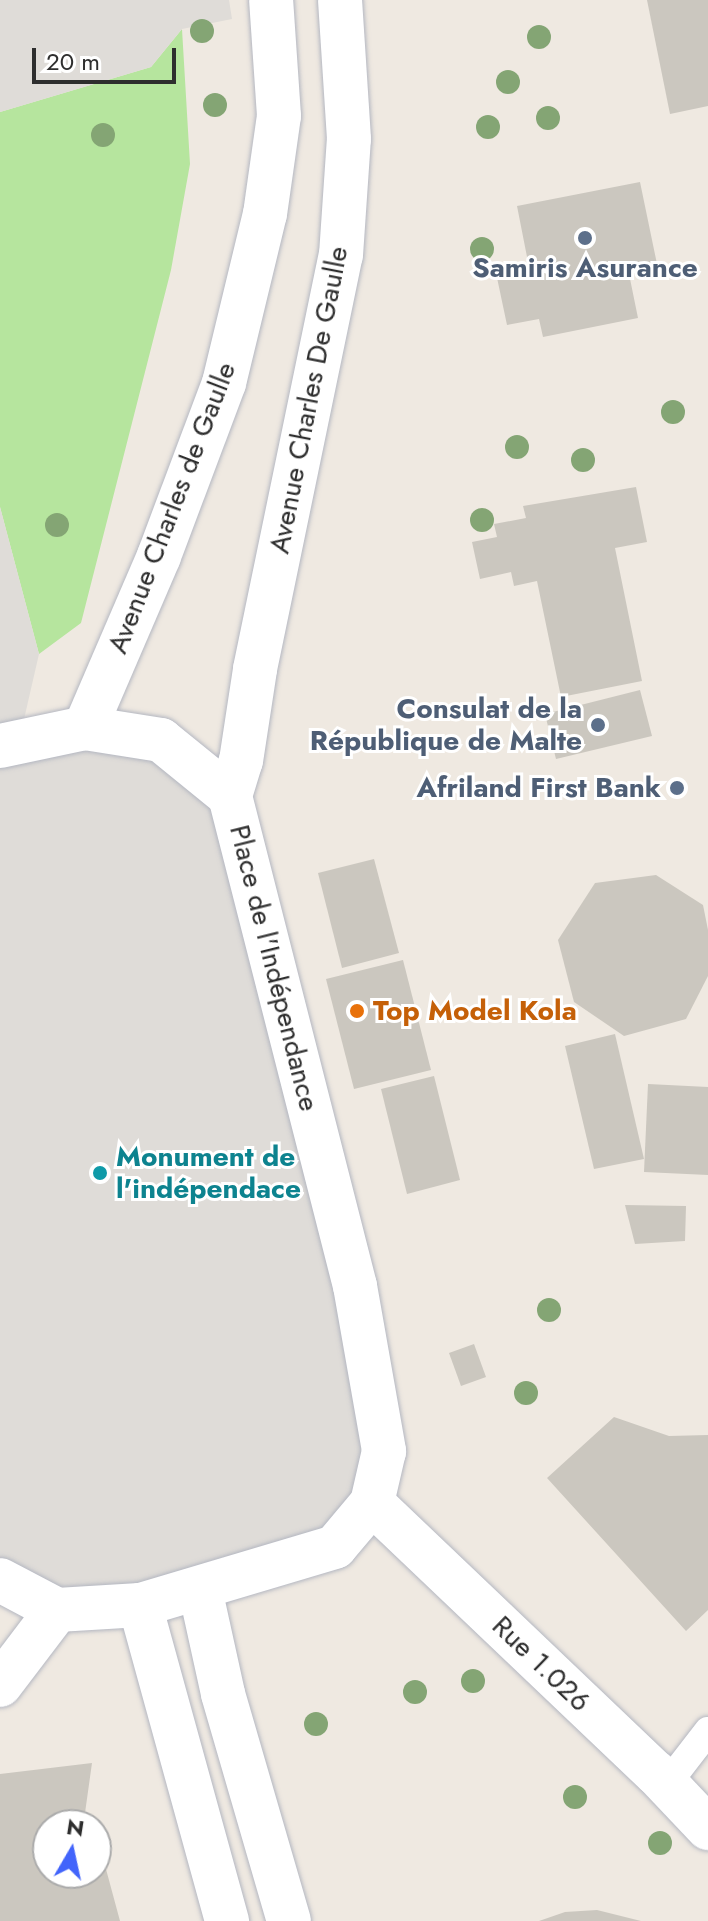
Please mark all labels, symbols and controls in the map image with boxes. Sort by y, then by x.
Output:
scale bar [36,32,180,82]
text: 20 m [46,44,100,79]
marker: Samiris Asurance [576,229,594,247]
street label: Avenue Charles De Gaulle [263,244,355,556]
place label: Samiris Asurance [472,251,698,285]
street label: Avenue Charles de Gaulle [101,358,243,658]
place label: Consulat de la République de Malte [310,692,582,758]
marker: Consulat de la République de Malte [589,716,607,734]
place label: Afriland First Bank [416,771,661,805]
marker: Afriland First Bank [668,779,686,797]
street label: Place de l'Indépendance [222,821,326,1115]
place label: Top Model Kola [373,994,577,1028]
marker: Top Model Kola [348,1002,366,1020]
place label: Monument de l'indépendace [116,1140,301,1206]
marker: Monument de l'indépendace [91,1164,109,1182]
street label: Rue 1.026 [485,1609,597,1719]
north arrow [32,1809,112,1889]
text: N [64,1810,87,1844]

